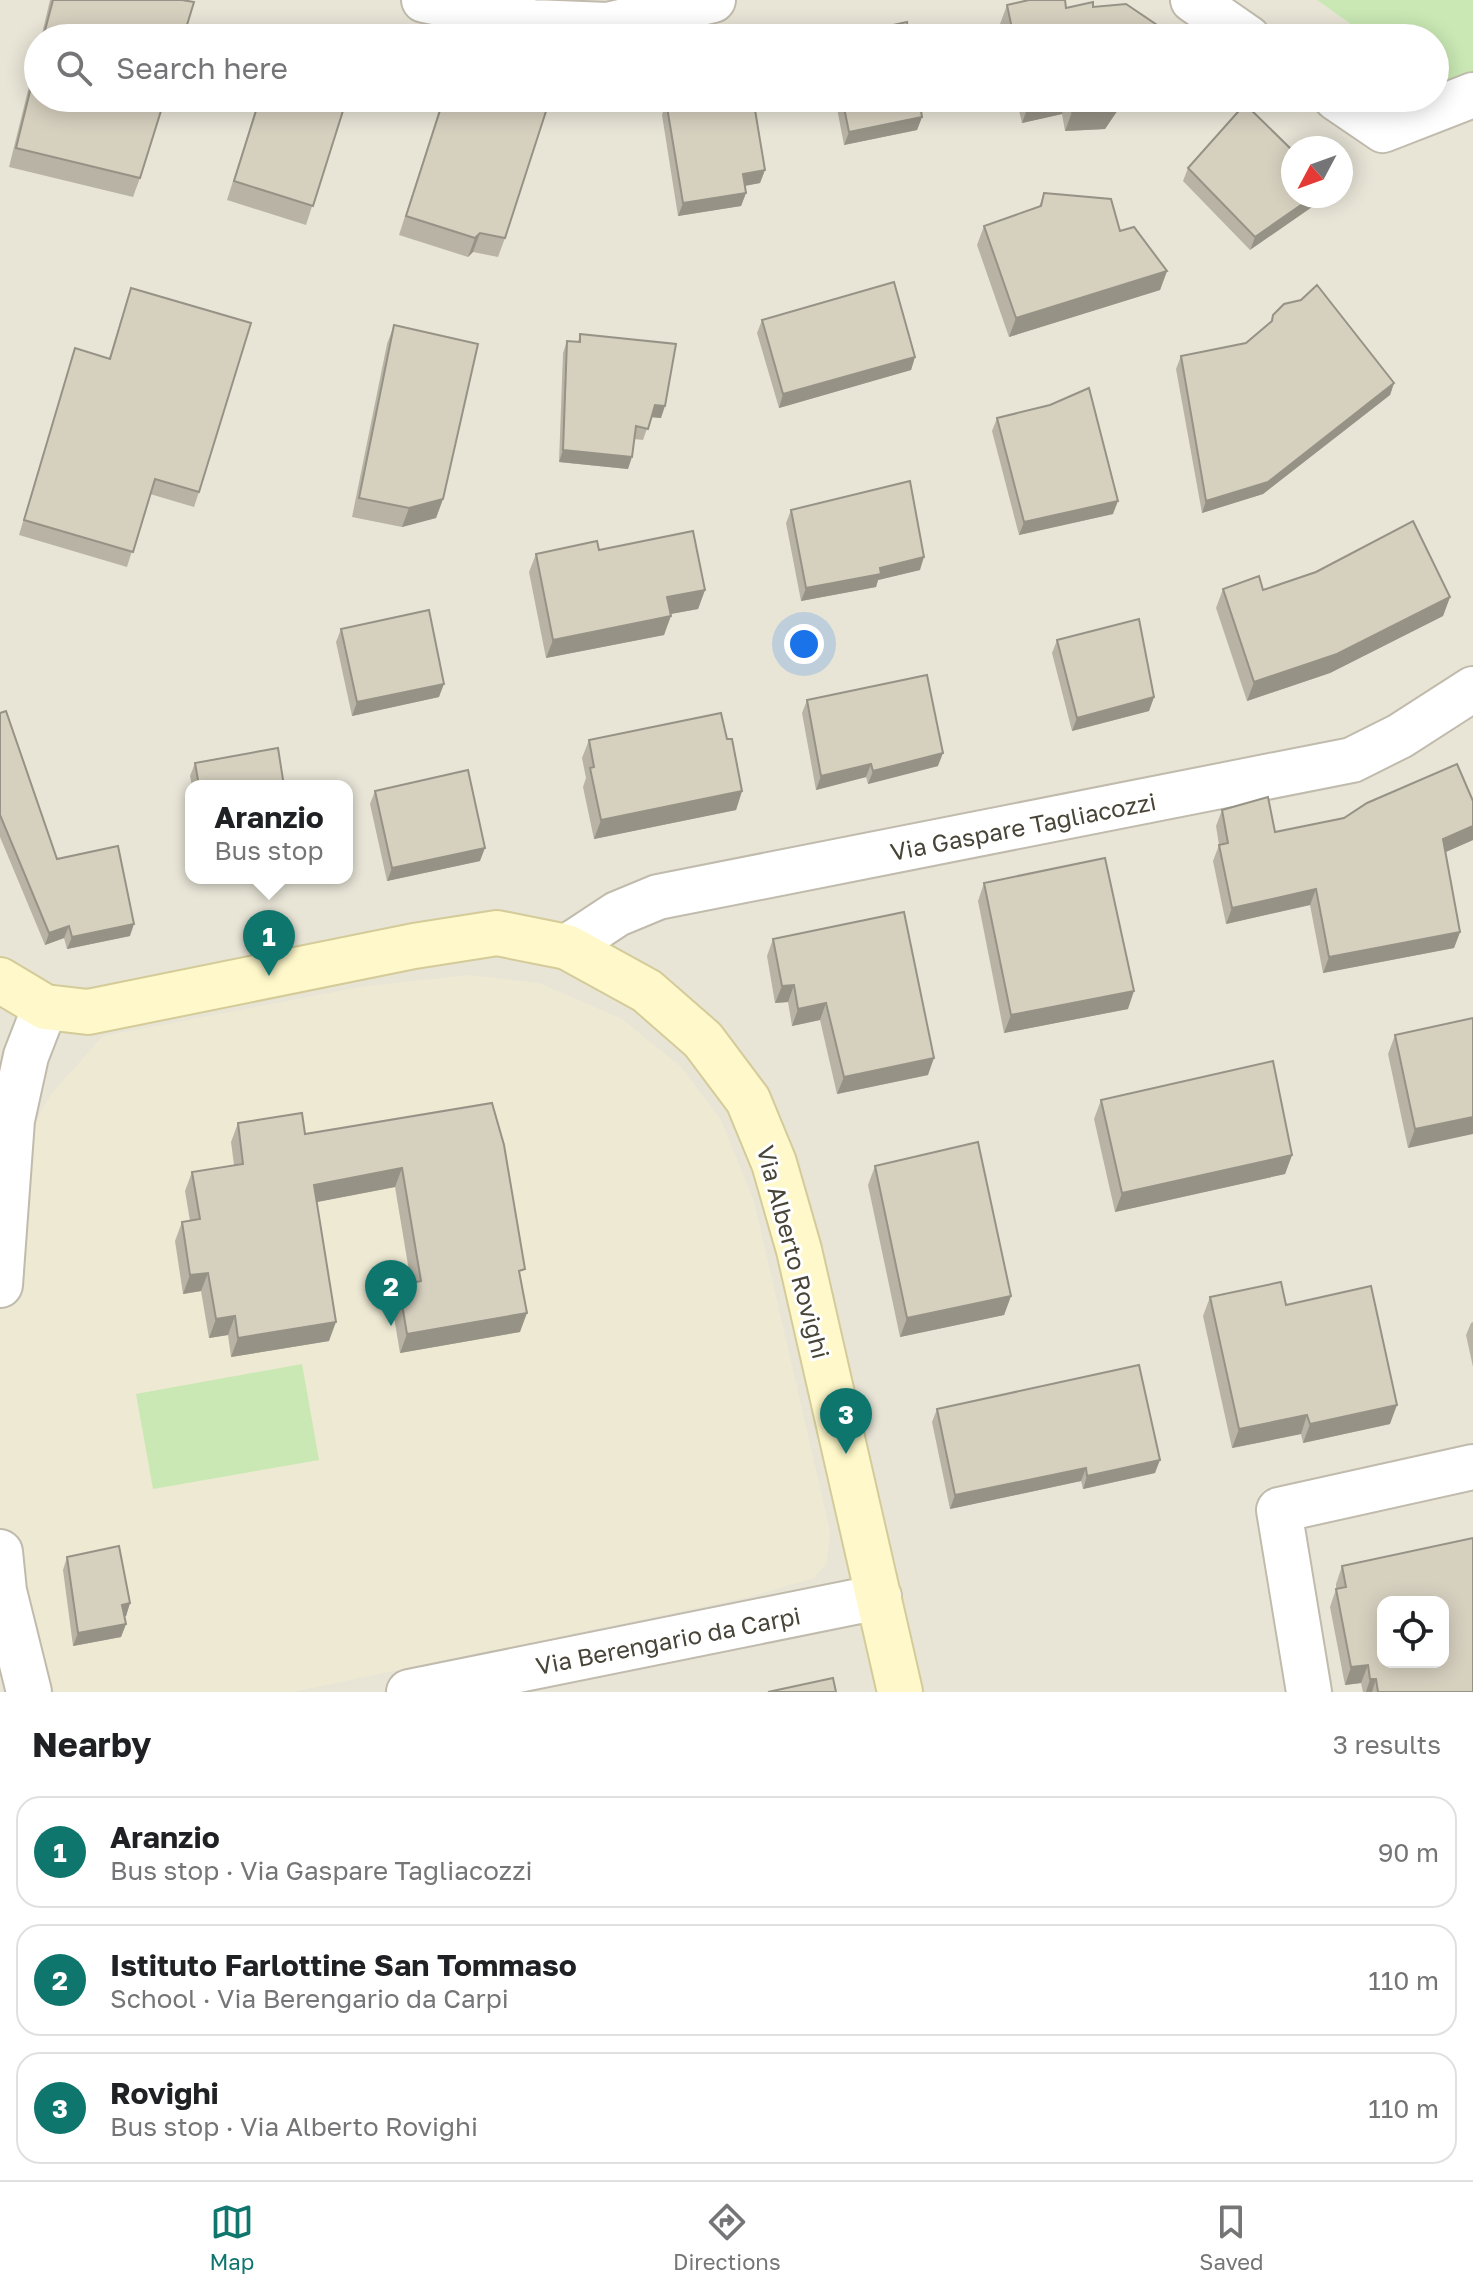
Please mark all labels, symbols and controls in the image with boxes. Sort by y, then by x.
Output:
search box [24,24,1449,112]
icon: search [52,46,96,90]
text: Search here [116,50,288,86]
north arrow [1281,136,1353,208]
your location [784,624,824,664]
popup [185,780,353,884]
street label: Via Gaspare Tagliacozzi [888,786,1158,866]
text: Aranzio [214,799,324,835]
text: Bus stop [214,835,323,866]
pin: 1 [243,910,295,976]
street label: Via Alberto Rovighi [752,1142,836,1362]
pin: 2 [365,1260,417,1326]
pin: 3 [820,1388,872,1454]
map controls [1377,1596,1449,1668]
button: locate [1377,1596,1449,1668]
street label: Via Berengario da Carpi [533,1600,803,1680]
text: Nearby [32,1724,152,1764]
text: 3 results [1333,1729,1441,1760]
text: Aranzio [110,1819,220,1855]
text: 1 [53,1837,67,1868]
text: 90 m [1378,1837,1439,1868]
text: Bus stop · Via Gaspare Tagliacozzi [110,1855,532,1886]
text: Istituto Farlottine San Tommaso [110,1947,577,1983]
text: 2 [52,1965,68,1996]
text: 110 m [1368,1965,1439,1996]
text: School · Via Berengario da Carpi [110,1983,509,2014]
text: Rovighi [110,2075,219,2111]
text: 3 [52,2093,68,2124]
text: 110 m [1368,2093,1439,2124]
text: Bus stop · Via Alberto Rovighi [110,2111,478,2142]
tab: Map [209,2200,254,2275]
tab: Directions [673,2200,781,2275]
tab: Saved [1199,2200,1264,2275]

